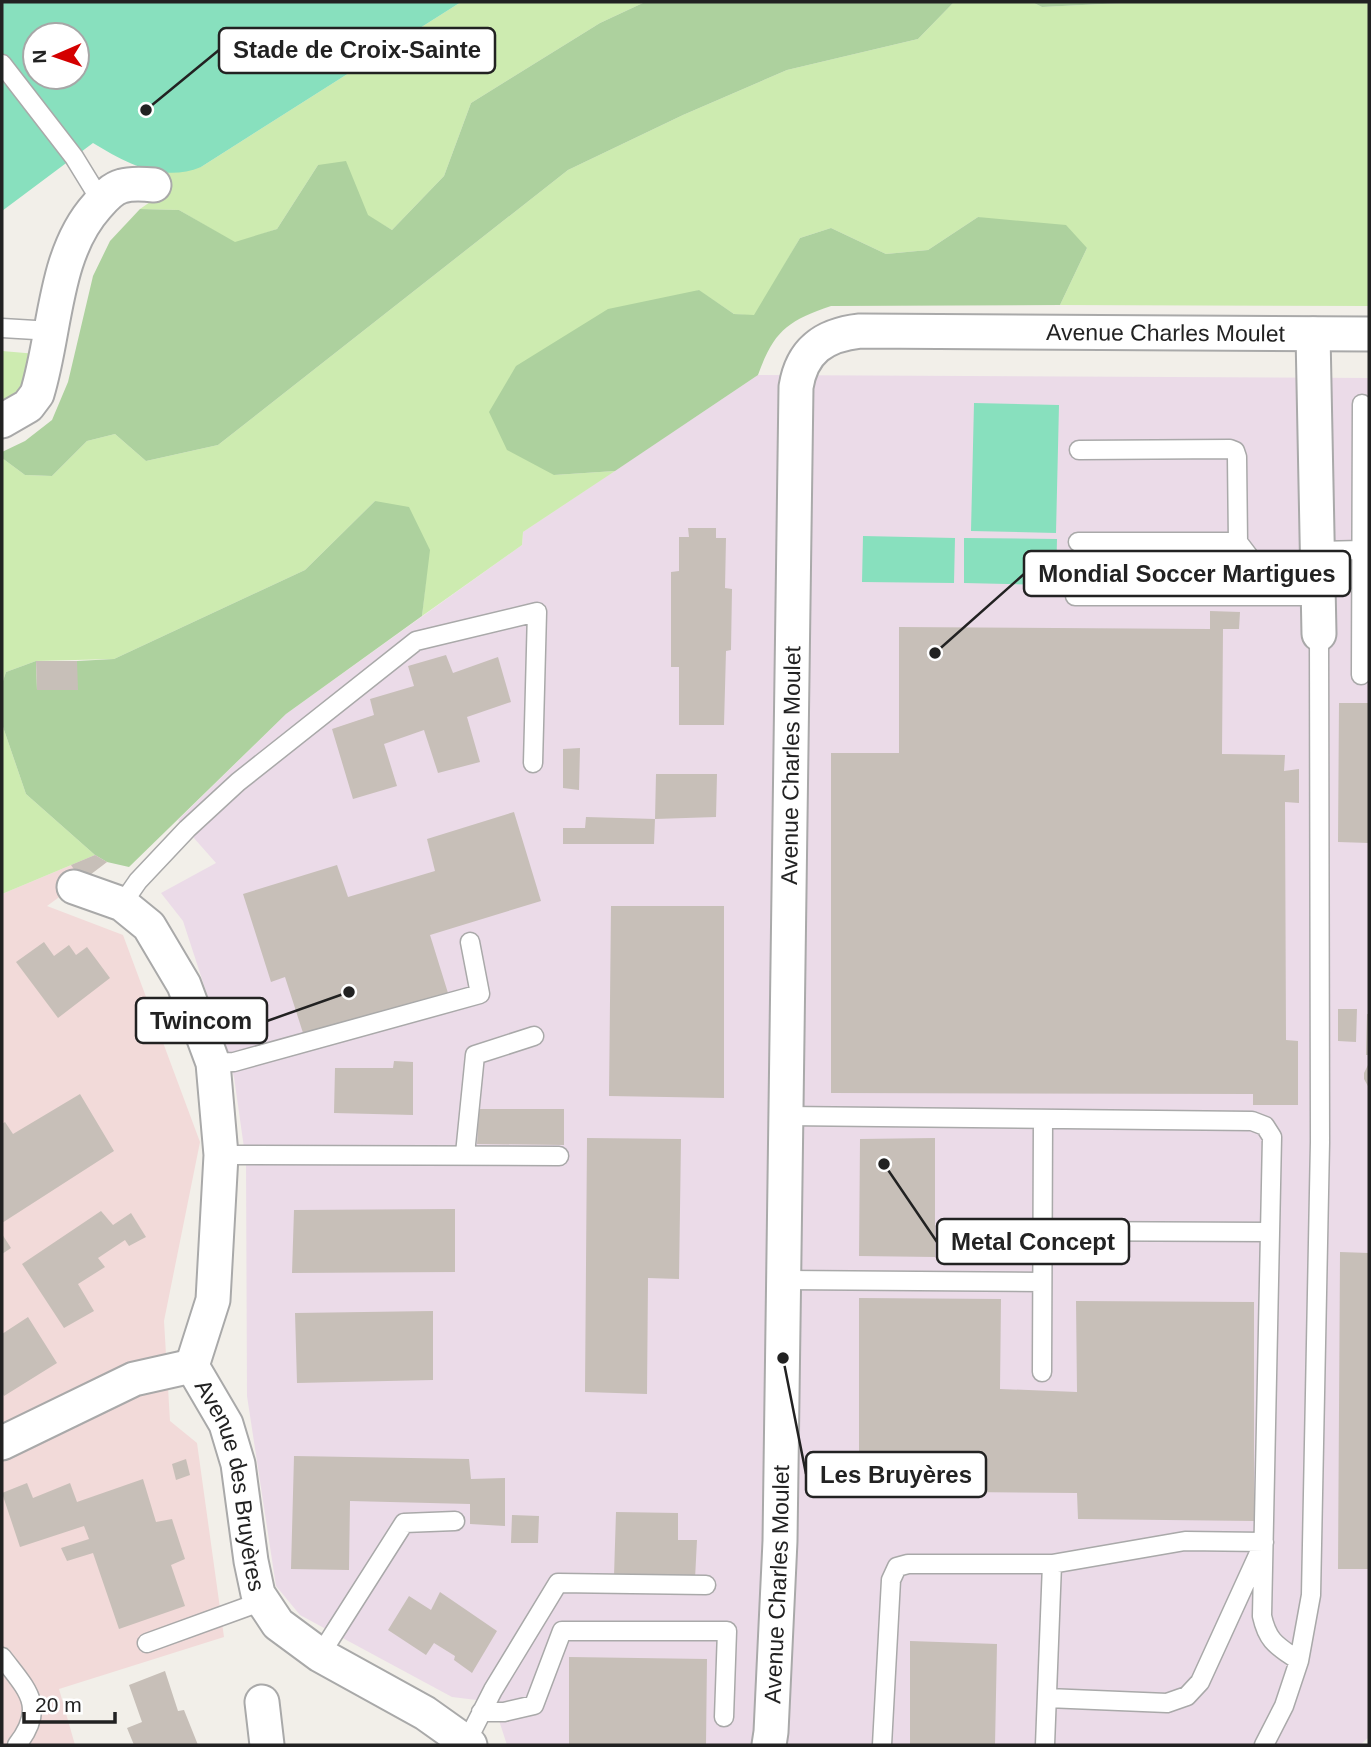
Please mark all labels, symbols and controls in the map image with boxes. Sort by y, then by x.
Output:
north arrow [21,21,91,91]
callout: Stade de Croix-Sainte [219,28,495,73]
text: Stade de Croix-Sainte [233,36,481,63]
text: N [29,49,50,64]
street label: Avenue Charles Moulet [1046,319,1286,347]
callout: Mondial Soccer Martigues [1024,551,1350,596]
text: Mondial Soccer Martigues [1038,560,1336,587]
street label: Avenue Charles Moulet [776,645,805,885]
callout: Twincom [136,998,267,1043]
text: Twincom [150,1007,252,1034]
callout: Metal Concept [937,1219,1129,1264]
text: Metal Concept [951,1228,1115,1255]
street label: Avenue des Bruyères [190,1375,270,1594]
callout: Les Bruyères [806,1452,986,1497]
text: Les Bruyères [820,1461,972,1488]
street label: Avenue Charles Moulet [759,1464,794,1704]
scale bar [24,1680,116,1724]
text: 20 m [35,1693,82,1716]

